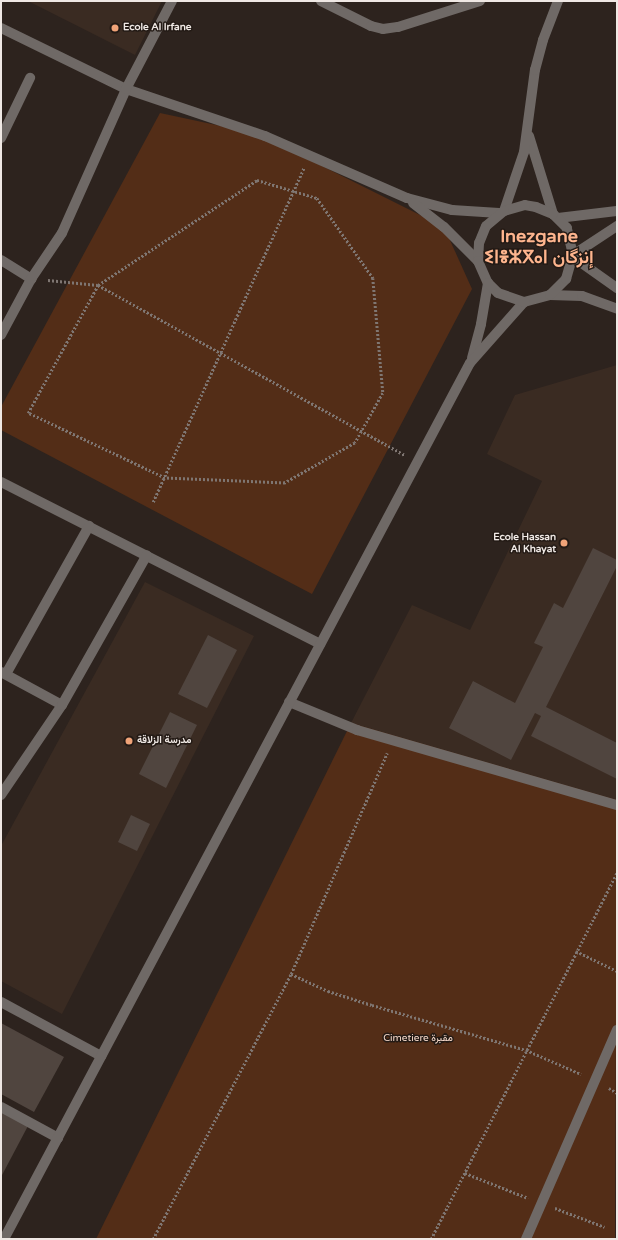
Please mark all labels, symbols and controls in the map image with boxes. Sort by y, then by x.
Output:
place label: Ecole Al Irfane [123,22,191,34]
marker: Ecole Al Irfane [110,23,120,33]
district label: Inezgane ⵉⵏⴻⵣⴳⴰⵏ إنزگان [484,226,594,268]
place label: Ecole Hassan Al Khayat [493,531,556,554]
marker: Ecole Hassan Al Khayat [559,538,569,548]
place label: مدرسة الزلاقة [137,735,191,747]
marker: مدرسة الزلاقة [124,736,134,746]
park label: Cimetiere مقبرة [383,1033,453,1045]

